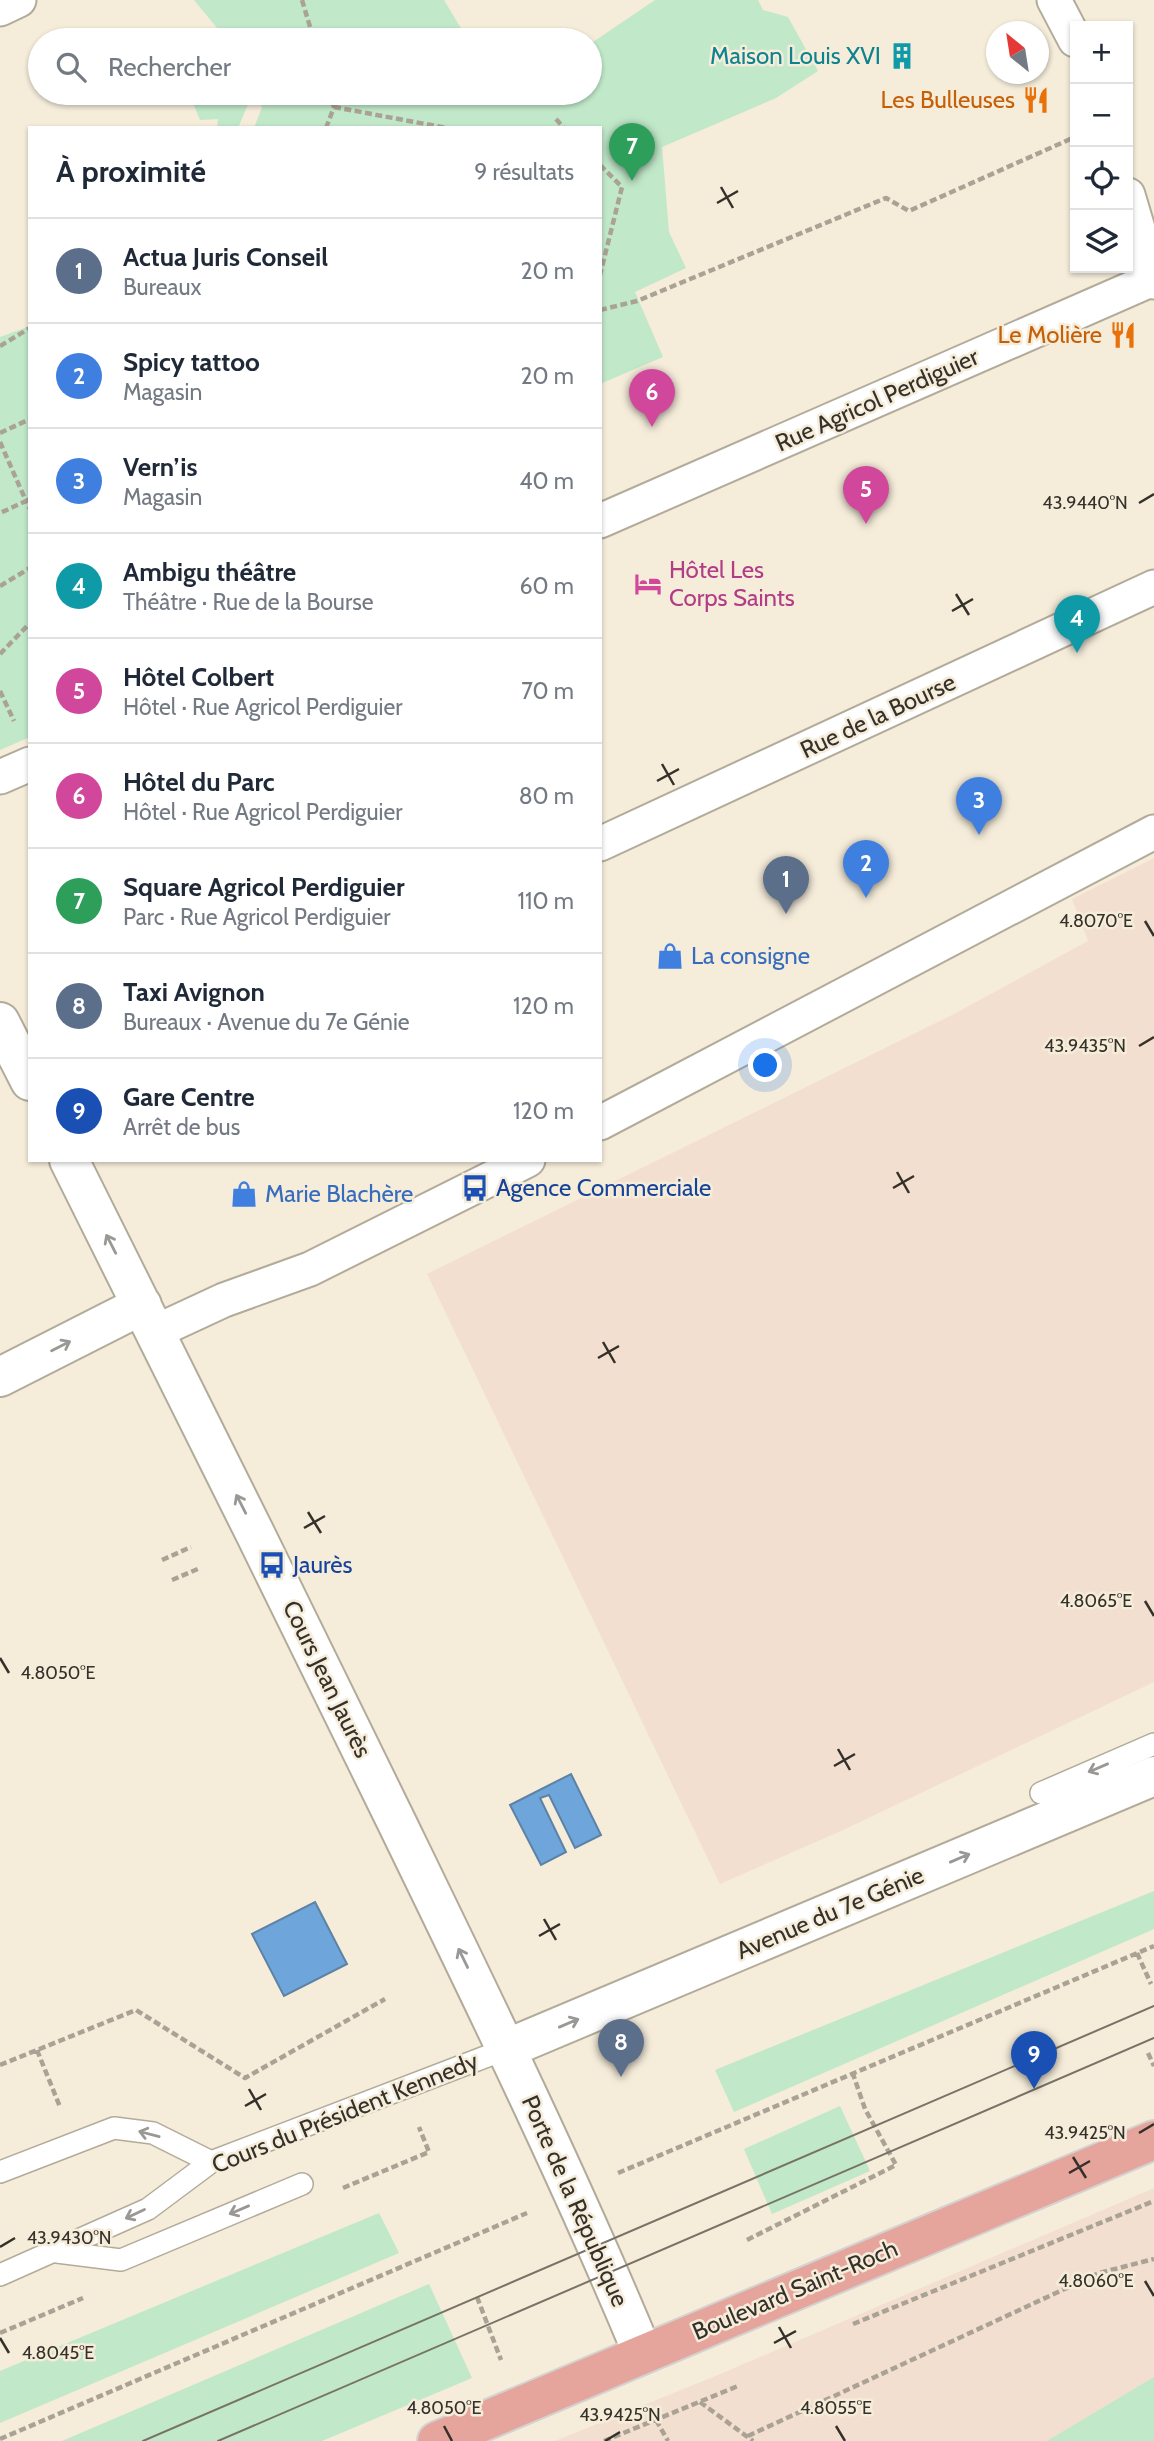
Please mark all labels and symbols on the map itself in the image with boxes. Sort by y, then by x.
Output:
north arrow [986,21,1049,84]
place label: Maison Louis XVI [710,41,881,70]
building icon: Maison Louis XVI [887,41,917,71]
place label: Les Bulleuses [881,85,1015,114]
restaurant icon: Les Bulleuses [1021,85,1051,115]
pin: 7 [609,123,655,181]
place label: Le Molière [998,320,1102,349]
restaurant icon: Le Molière [1108,320,1138,350]
street label: Rue Agricol Perdiguier [771,341,983,457]
pin: 6 [629,369,675,427]
pin: 5 [843,466,889,524]
text: 43.9440°N [1042,492,1128,514]
place label: Hôtel Les Corps Saints [669,555,795,612]
hotel icon: Hôtel Les Corps Saints [633,569,663,599]
pin: 4 [1054,595,1100,653]
street label: Rue de la Bourse [796,667,960,764]
pin: 3 [956,777,1002,835]
pin: 2 [843,840,889,898]
pin: 1 [763,856,809,914]
text: 4.8070°E [1059,910,1133,932]
shop icon: La consigne [655,941,685,971]
place label: La consigne [691,941,810,970]
text: 43.9435°N [1044,1035,1126,1057]
your location [748,1048,782,1082]
bus stop icon: Agence Commerciale [460,1173,490,1203]
place label: Agence Commerciale [496,1173,711,1202]
shop icon: Marie Blachère [229,1179,259,1209]
place label: Marie Blachère [265,1179,413,1208]
one-way arrow [104,1234,118,1255]
one-way arrow [50,1338,70,1352]
one-way arrow [234,1494,248,1515]
bus stop icon: Jaurès [257,1550,287,1580]
place label: Jaurès [292,1550,353,1579]
text: 4.8065°E [1060,1590,1132,1612]
street label: Cours Jean Jaurès [277,1596,378,1762]
text: 4.8050°E [21,1662,95,1684]
one-way arrow [1087,1763,1109,1776]
one-way arrow [948,1851,970,1864]
street label: Avenue du 7e Génie [732,1860,928,1965]
one-way arrow [455,1948,469,1969]
one-way arrow [558,2016,580,2029]
pin: 8 [598,2019,644,2077]
pin: 9 [1011,2031,1057,2089]
street label: Cours du Président Kennedy [207,2046,482,2179]
street label: Porte de la République [516,2091,635,2311]
text: 43.9425°N [1044,2122,1126,2144]
one-way arrow [139,2127,161,2140]
one-way arrow [229,2204,250,2217]
one-way arrow [125,2208,146,2222]
text: 43.9430°N [27,2227,111,2249]
street label: Boulevard Saint-Roch [688,2233,902,2346]
text: 4.8060°E [1058,2270,1134,2292]
text: 4.8045°E [22,2342,94,2364]
text: 4.8050°E [407,2397,481,2419]
text: 4.8055°E [800,2397,872,2419]
text: 43.9425°N [579,2404,661,2426]

